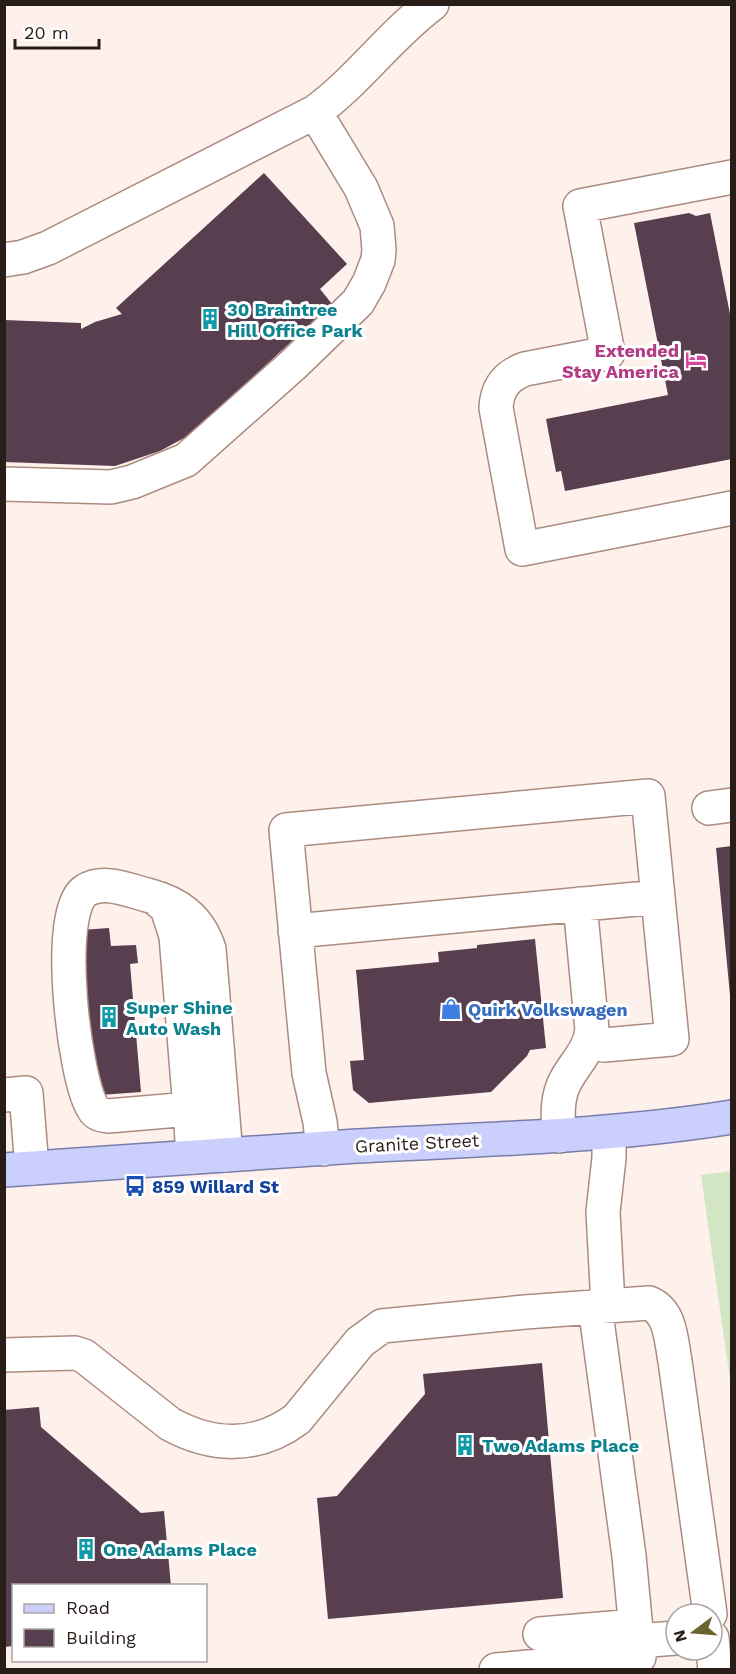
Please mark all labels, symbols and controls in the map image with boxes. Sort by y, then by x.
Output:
scale bar [15,12,99,50]
text: 20 m [24,22,69,43]
place label: 30 Braintree Hill Office Park [227,299,363,341]
building icon: 30 Braintree Hill Office Park [198,307,222,331]
place label: Extended Stay America [562,340,680,382]
hotel icon: Extended Stay America [684,348,708,372]
place label: Super Shine Auto Wash [126,997,233,1039]
shop icon: Quirk Volkswagen [439,997,463,1021]
place label: Quirk Volkswagen [468,999,628,1020]
building icon: Super Shine Auto Wash [97,1005,121,1029]
street label: Granite Street [354,1129,480,1157]
bus stop icon: 859 Willard St [123,1174,147,1198]
place label: 859 Willard St [152,1176,279,1197]
building icon: Two Adams Place [453,1433,477,1457]
place label: Two Adams Place [482,1435,639,1456]
building icon: One Adams Place [74,1537,98,1561]
place label: One Adams Place [103,1539,257,1560]
legend [12,1584,207,1662]
text: Road [66,1597,110,1618]
north arrow [664,1602,724,1662]
text: Building [66,1627,136,1648]
text: N [669,1628,691,1644]

